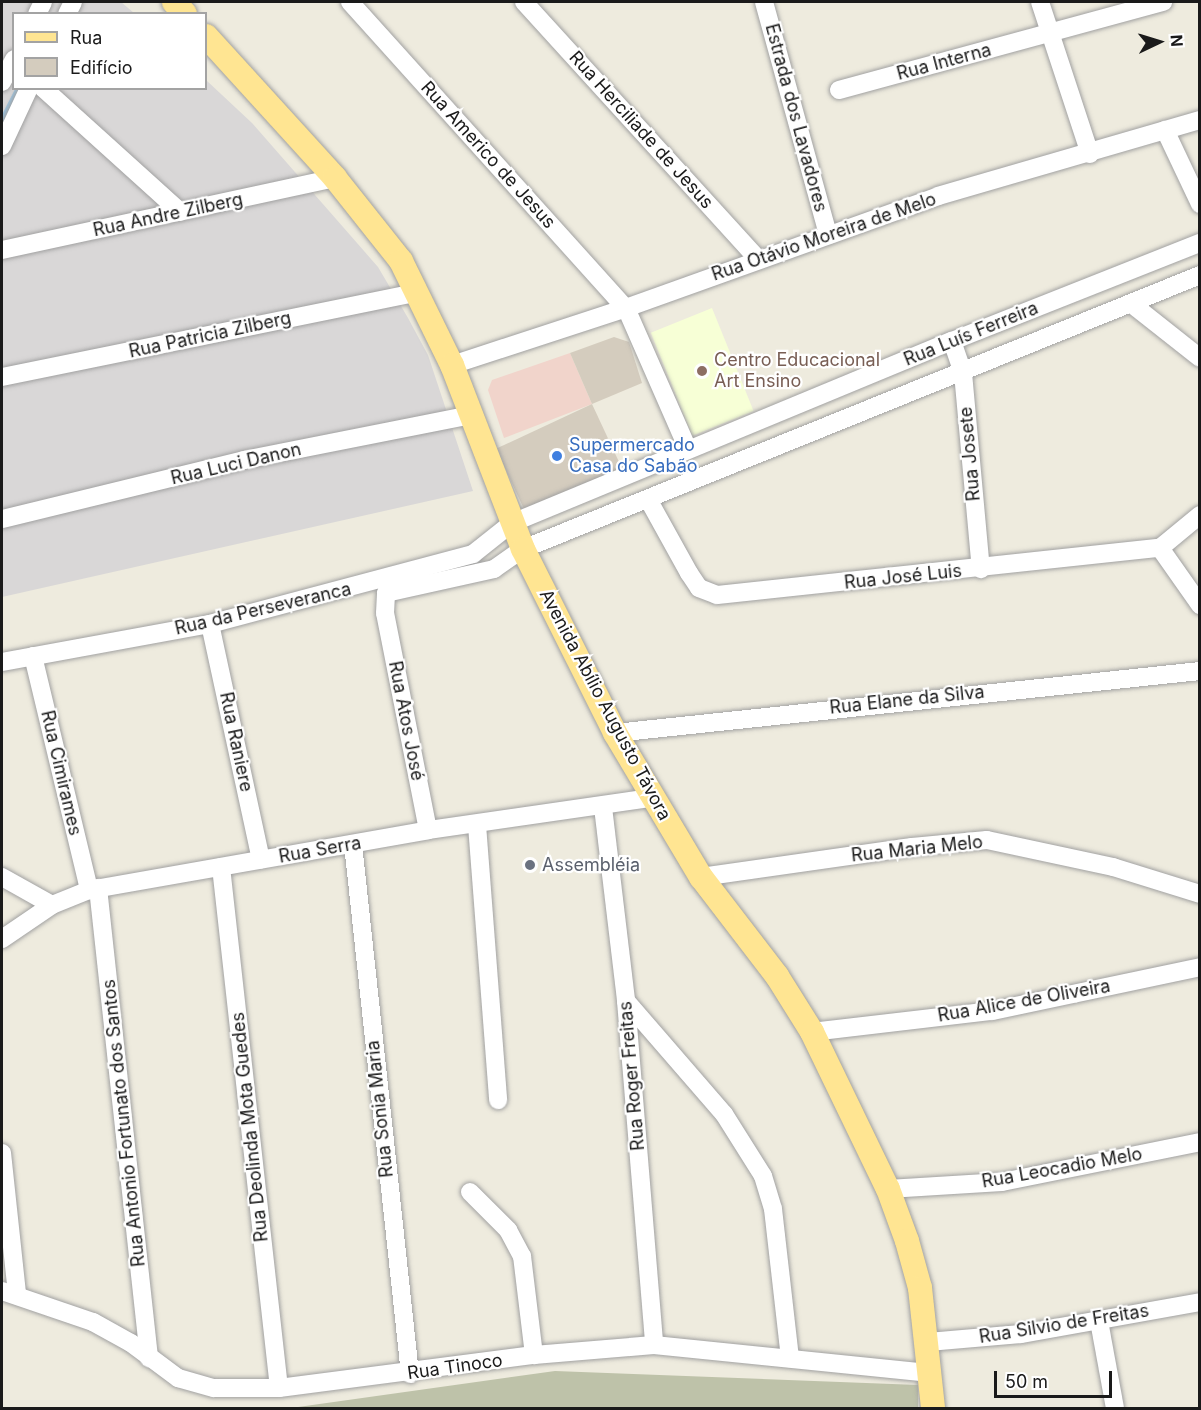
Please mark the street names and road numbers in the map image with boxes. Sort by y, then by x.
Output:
street label: Estrada dos Lavadores [760,21,832,215]
street label: Rua Interna [894,39,994,85]
street label: Rua Herciliade de Jesus [564,47,718,213]
street label: Rua Americo de Jesus [416,77,560,233]
street label: Rua Otávio Moreira de Melo [709,188,939,286]
street label: Rua Andre Zilberg [91,189,245,241]
street label: Rua Luís Ferreira [901,297,1041,371]
street label: Rua Patricia Zilberg [127,307,293,363]
street label: Rua Josete [955,406,985,502]
street label: Rua Luci Danon [169,439,303,489]
street label: Rua José Luis [843,560,963,594]
street label: Rua da Perseveranca [173,578,353,640]
street label: Avenida Abílio Augusto Távora [535,586,675,824]
street label: Rua Atos José [384,659,428,783]
street label: Rua Elane da Silva [829,681,985,719]
street label: Rua Raniere [215,690,257,794]
street label: Rua Cimirames [36,708,86,838]
street label: Rua Maria Melo [850,831,984,867]
street label: Rua Serra [277,832,363,868]
street label: Rua Alice de Oliveira [936,975,1112,1027]
street label: Rua Antonio Fortunato dos Santos [98,978,150,1268]
street label: Rua Roger Freitas [615,1000,649,1152]
street label: Rua Deolinda Mota Guedes [227,1011,273,1243]
street label: Rua Sonia Maria [362,1039,398,1179]
street label: Rua Leocadio Melo [980,1143,1144,1193]
street label: Rua Silvio de Freitas [978,1300,1150,1348]
street label: Rua Tinoco [406,1350,504,1384]

